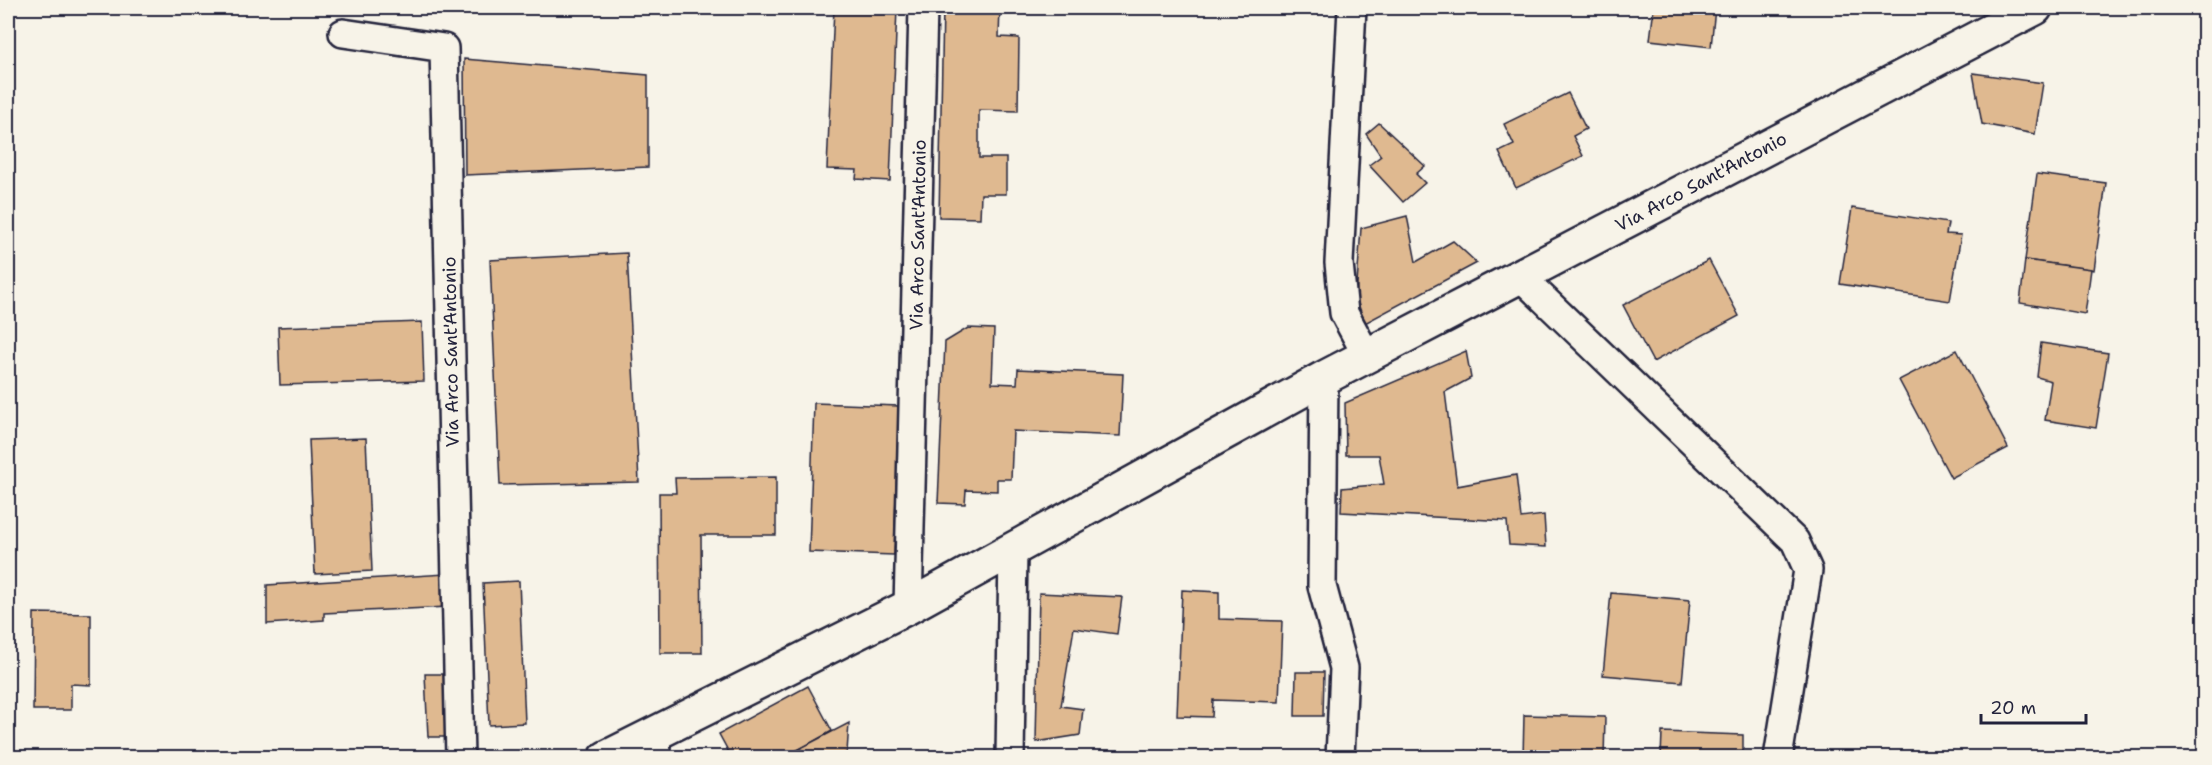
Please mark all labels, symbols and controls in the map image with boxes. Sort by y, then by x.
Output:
street label: Via Arco Sant'Antonio [1611,127,1791,237]
street label: Via Arco Sant'Antonio [904,139,932,331]
street label: Via Arco Sant'Antonio [437,256,465,448]
scale bar [1981,687,2086,725]
text: 20 m [1990,696,2036,720]

